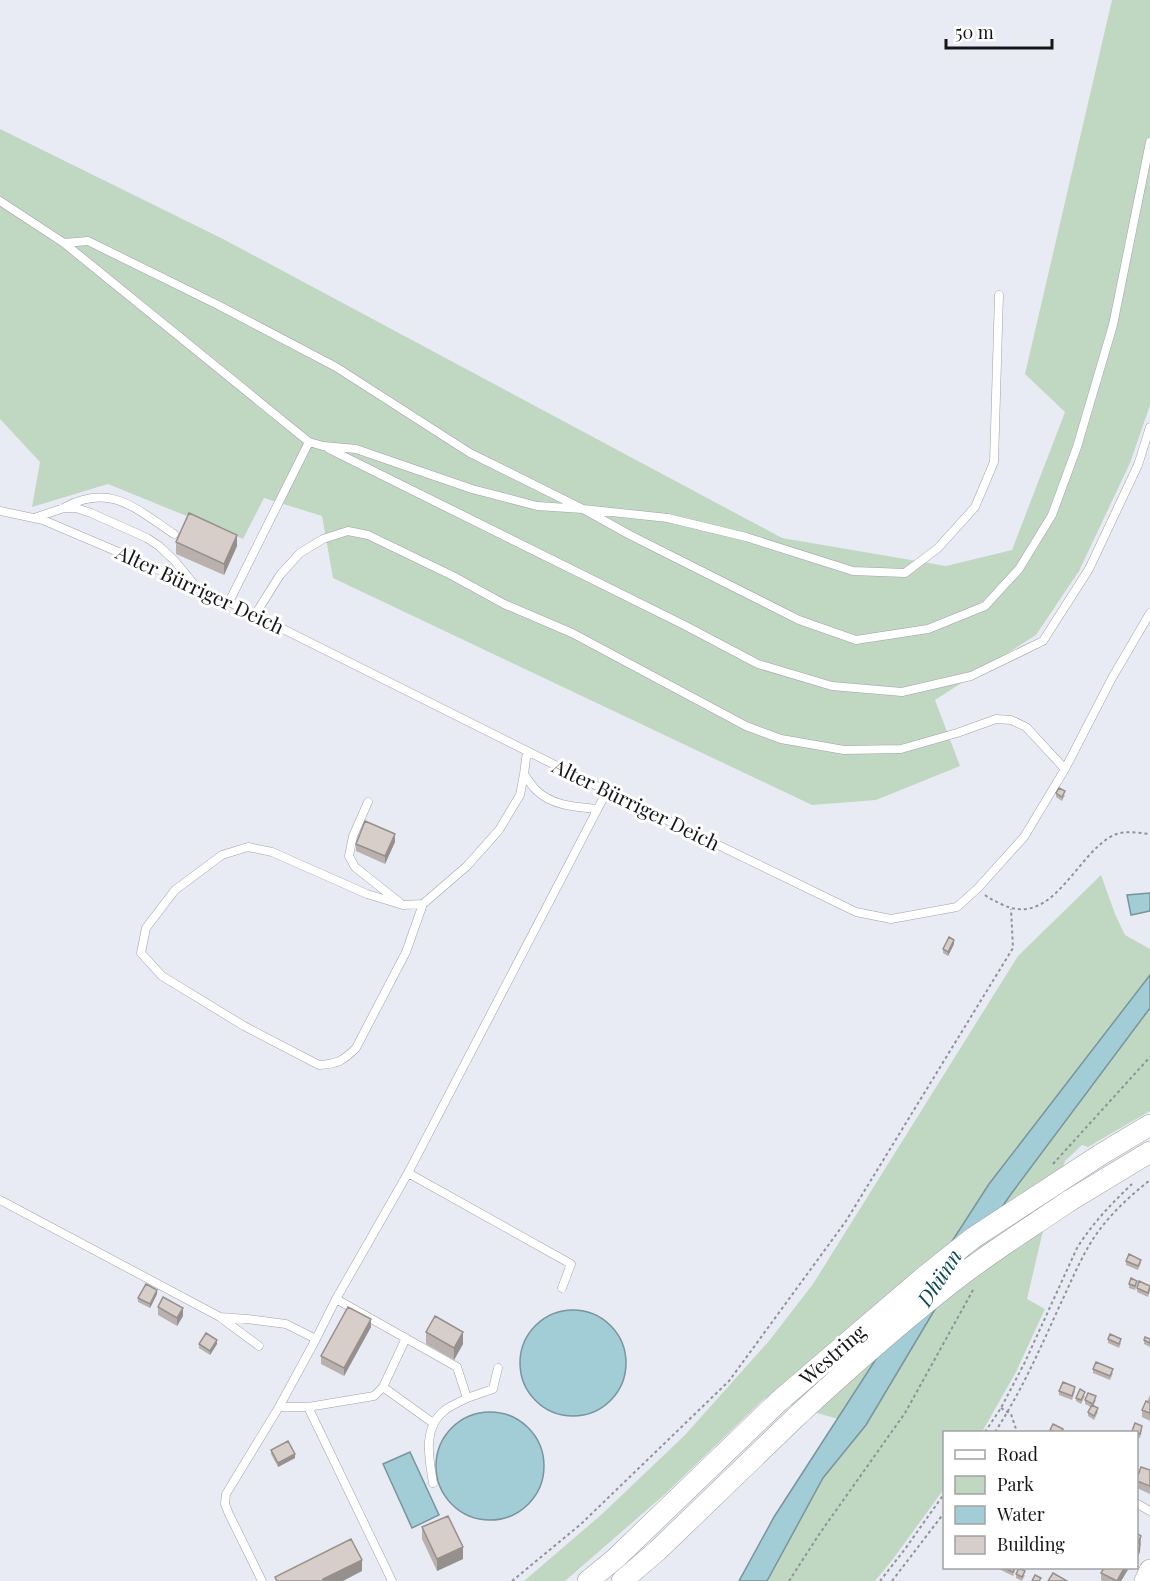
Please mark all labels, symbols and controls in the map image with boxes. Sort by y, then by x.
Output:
scale bar [946,12,1052,50]
text: 50 m [955,20,994,44]
street label: Alter Bürriger Deich [111,537,289,640]
street label: Alter Bürriger Deich [548,751,725,856]
water label: Dhünn [909,1243,967,1312]
street label: Westring [792,1317,871,1391]
legend [943,1431,1138,1569]
text: Road [997,1442,1038,1466]
text: Park [997,1472,1034,1496]
text: Water [996,1502,1045,1526]
text: Building [997,1532,1065,1556]

